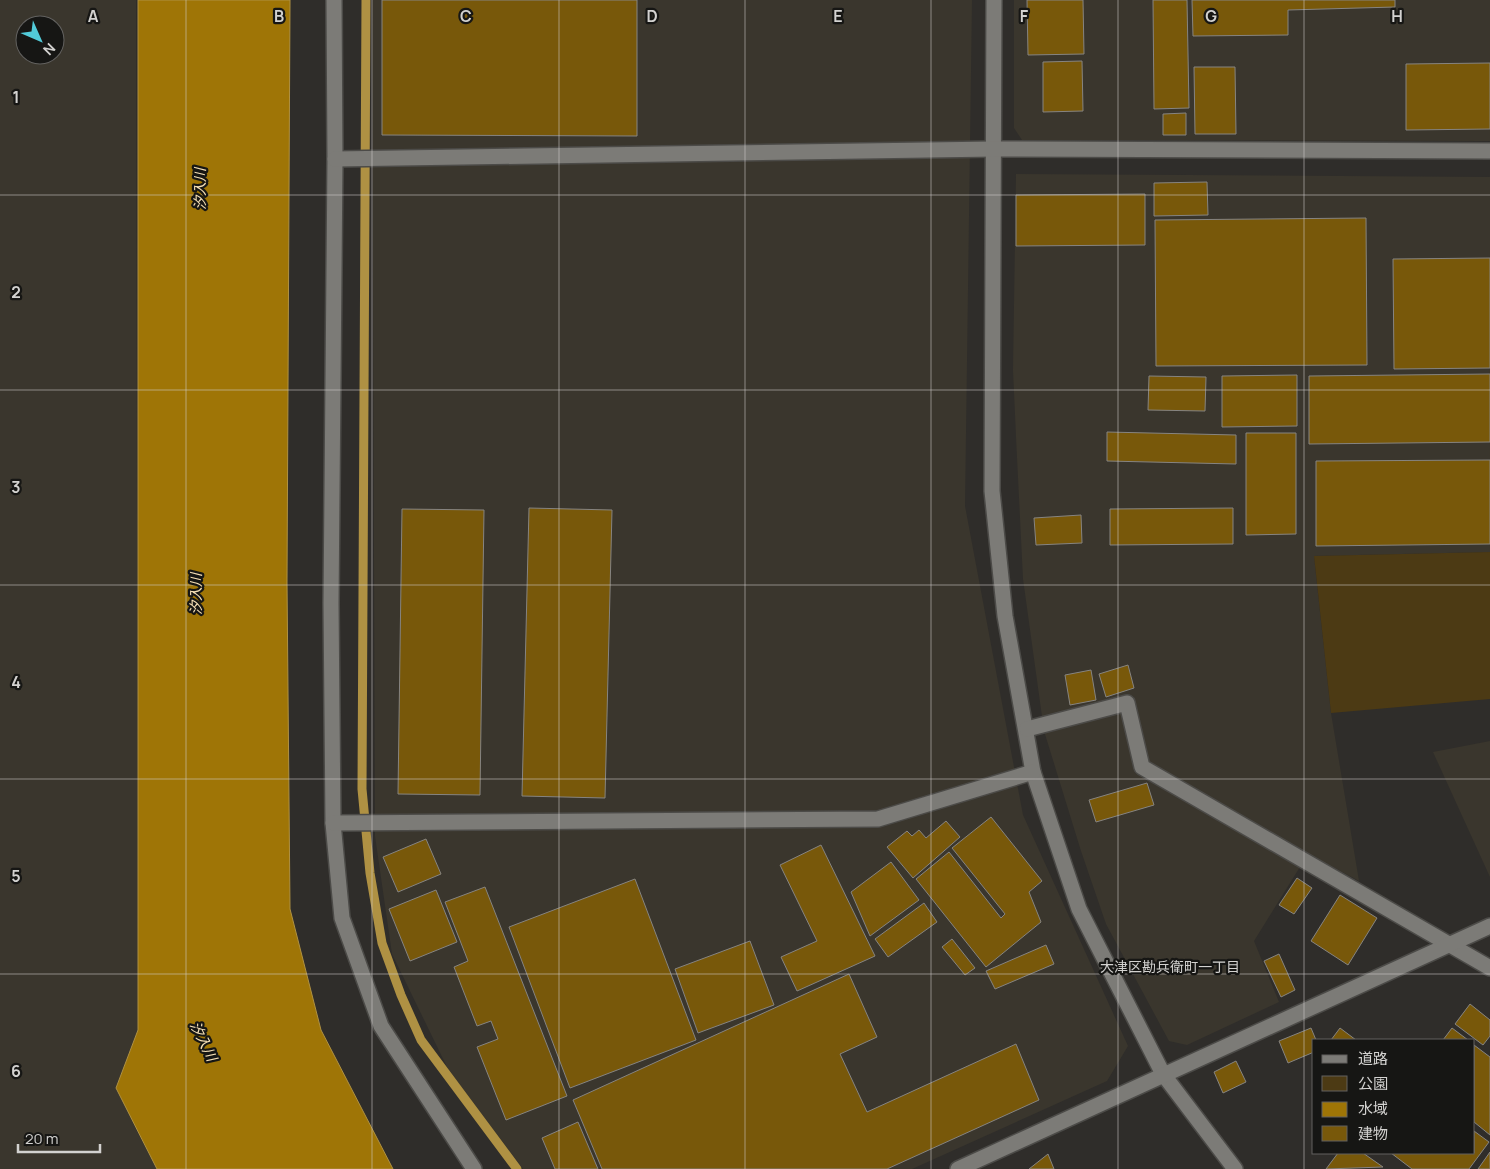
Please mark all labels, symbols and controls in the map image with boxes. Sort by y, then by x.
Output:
text: A [88,5,99,27]
text: B [274,5,284,27]
text: C [460,5,472,27]
text: D [646,5,658,27]
text: E [833,5,843,27]
text: F [1020,5,1029,27]
text: G [1205,5,1217,27]
text: H [1391,5,1403,27]
north arrow [15,15,65,65]
text: N [39,39,60,60]
text: 1 [12,86,20,108]
water label: 汐入川 [190,166,209,210]
text: 2 [11,281,21,303]
text: 3 [11,476,21,498]
water label: 汐入川 [186,571,205,615]
text: 4 [11,671,21,693]
text: 5 [11,865,21,887]
district label: 大津区勘兵衛町一丁目 [1100,957,1240,976]
water label: 汐入川 [186,1018,223,1066]
legend [1312,1039,1475,1154]
text: 道路 [1358,1048,1388,1069]
text: 6 [11,1060,21,1082]
text: 公園 [1358,1073,1388,1094]
text: 水域 [1358,1098,1388,1119]
scale bar [18,1122,100,1154]
text: 建物 [1358,1123,1388,1144]
text: 20 m [25,1128,58,1149]

